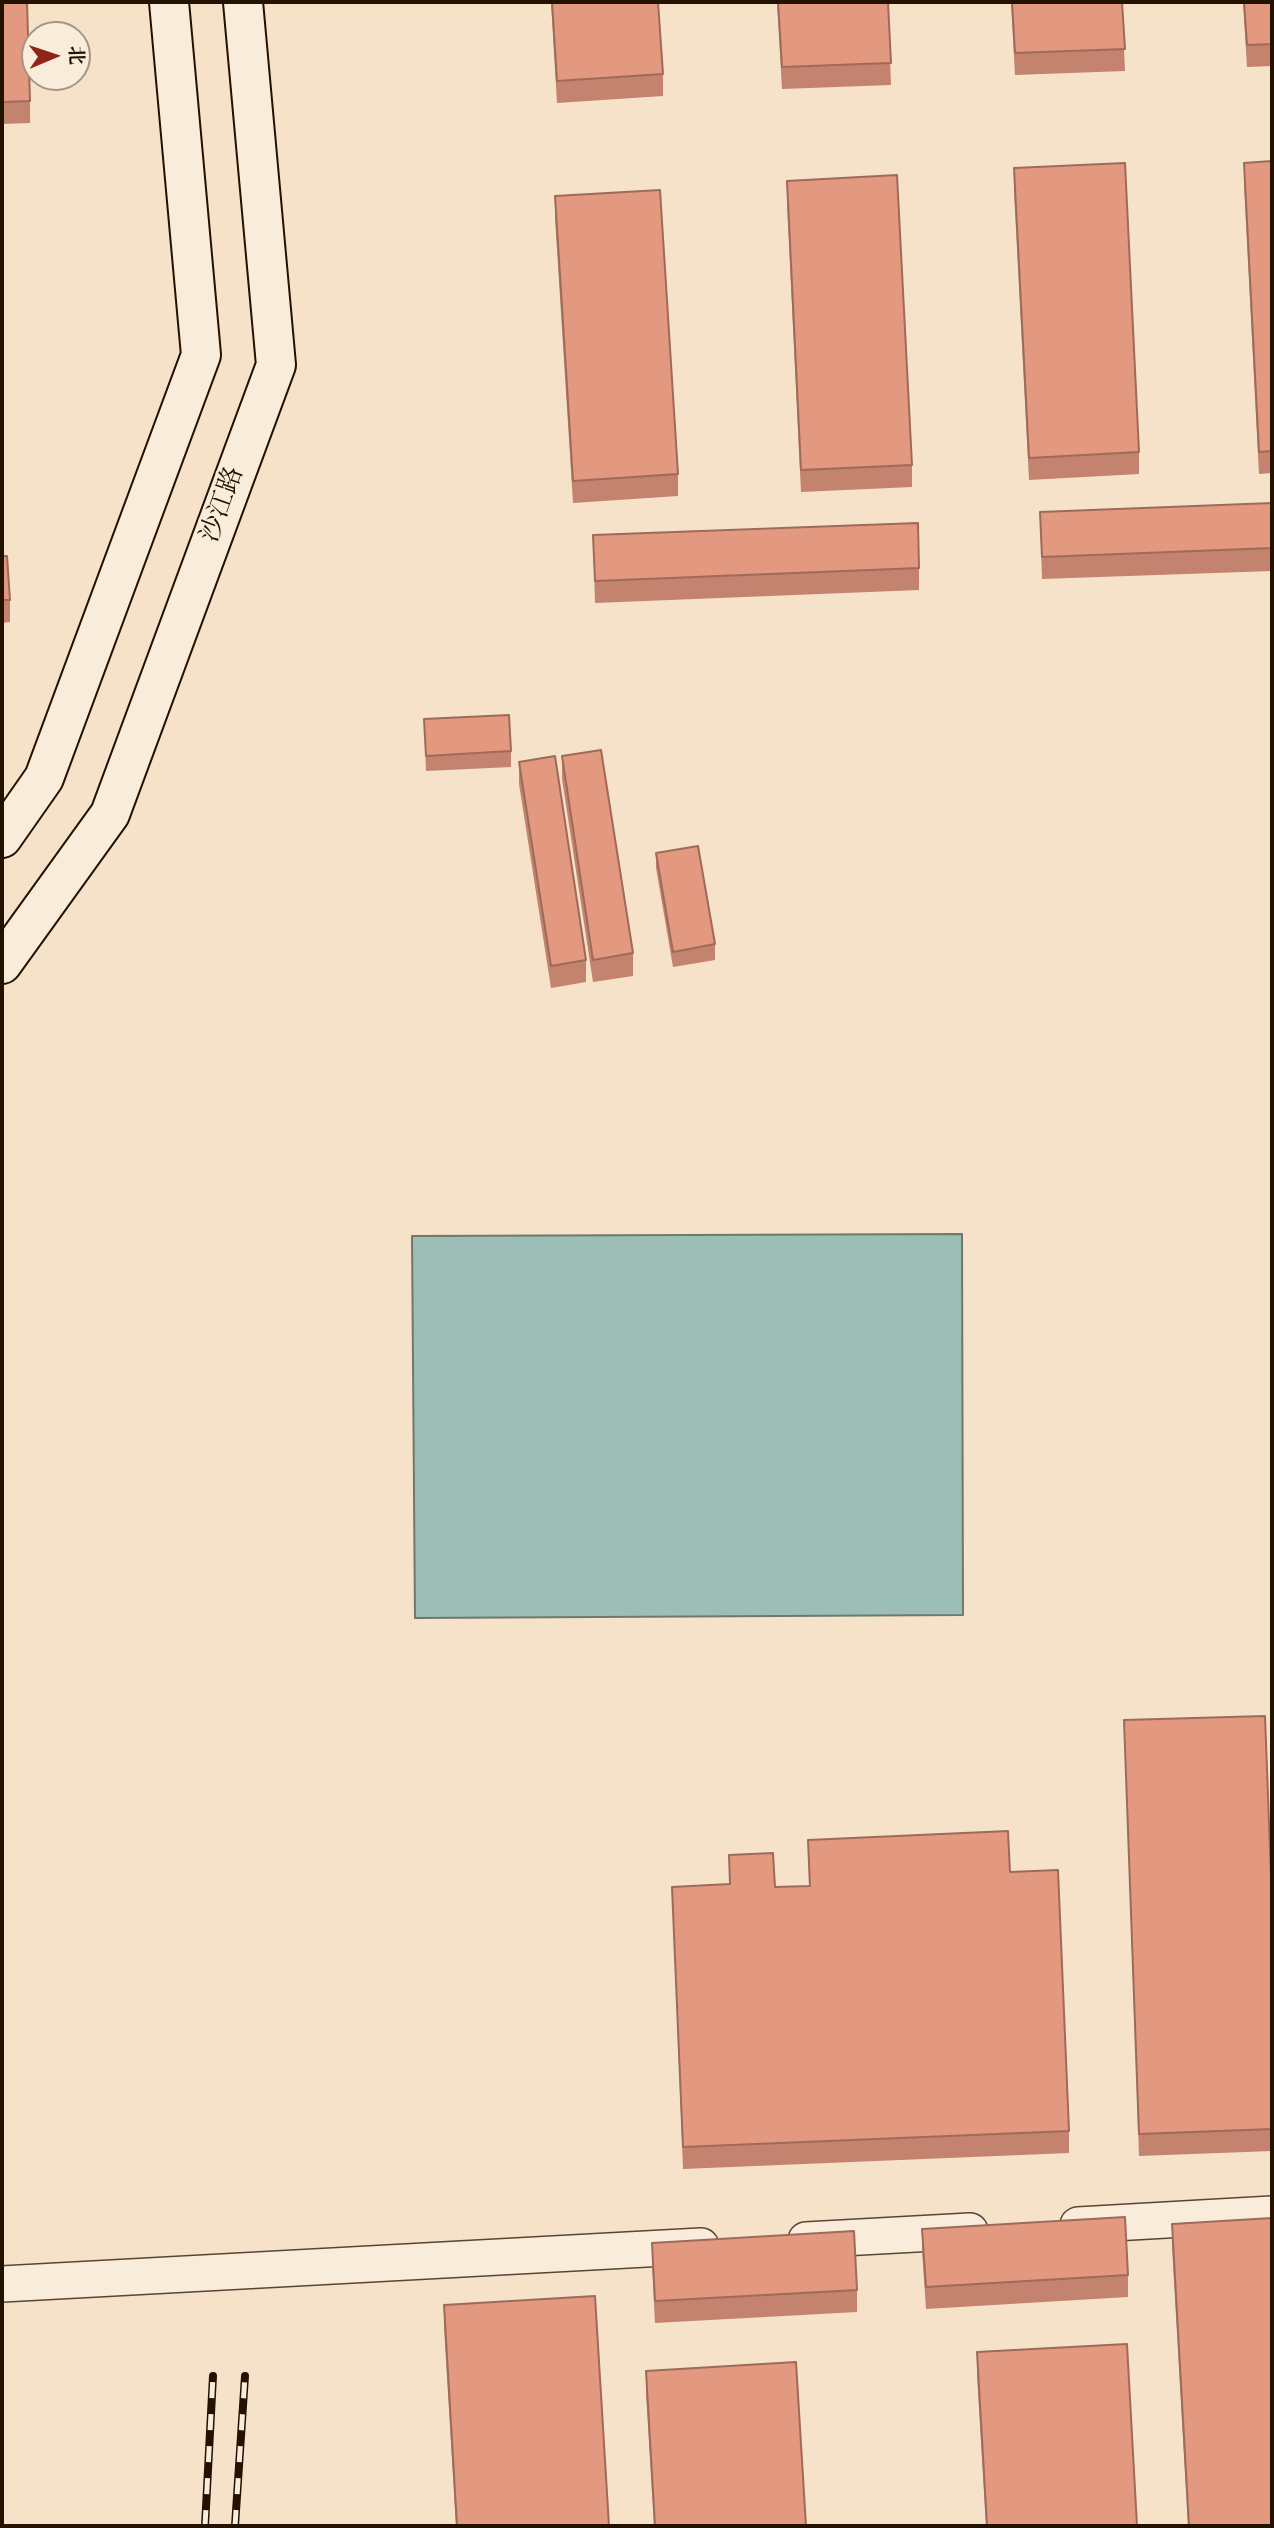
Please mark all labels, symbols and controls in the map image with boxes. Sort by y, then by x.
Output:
north arrow [21,21,91,91]
text: 北 [64,45,87,65]
street label: 沙江路 [196,463,252,547]

